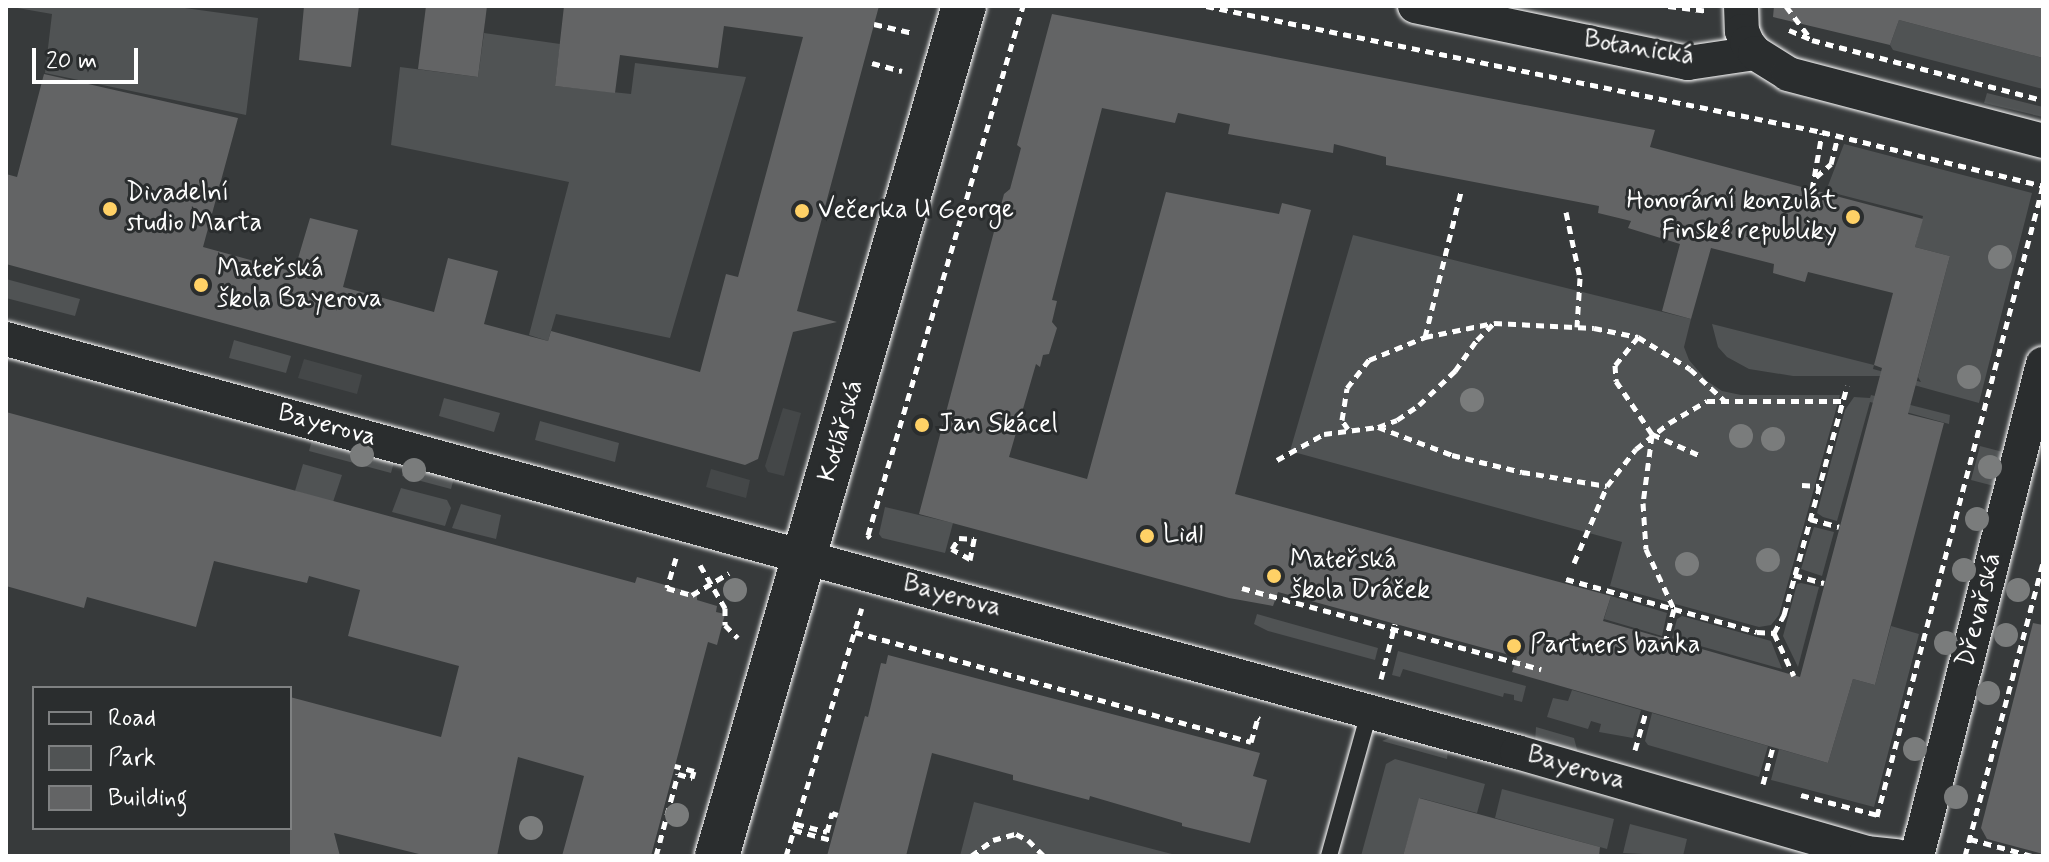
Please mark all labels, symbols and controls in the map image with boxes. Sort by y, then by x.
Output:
street label: Botanická [1582,25,1696,73]
scale bar [36,32,142,82]
text: 20 m [46,46,97,77]
place label: Divadelní studio Marta [126,178,262,240]
place label: Honorární konzulát Finské republiky [1626,186,1837,248]
place label: Večerka U George [818,195,1015,227]
marker: Divadelní studio Marta [101,200,119,218]
marker: Večerka U George [793,202,811,220]
marker: Honorární konzulát Finské republiky [1844,208,1862,226]
place label: Mateřská škola Bayerova [217,254,379,316]
marker: Mateřská škola Bayerova [192,276,210,294]
street label: Kotlářská [813,376,871,486]
street label: Bayerova [274,398,380,454]
place label: Jan Skácel [938,409,1059,441]
marker: Jan Skácel [913,416,931,434]
place label: Lidl [1163,520,1203,552]
marker: Lidl [1138,527,1156,545]
place label: Mateřská škola Dráček [1290,545,1429,606]
street label: Dřevařská [1951,550,2009,670]
marker: Mateřská škola Dráček [1265,567,1283,585]
street label: Bayerova [899,569,1005,625]
place label: Partners banka [1530,630,1700,662]
marker: Partners banka [1505,637,1523,655]
legend [32,686,292,830]
text: Road [108,703,156,734]
street label: Bayerova [1523,740,1629,798]
text: Park [108,743,156,774]
text: Building [108,783,188,814]

